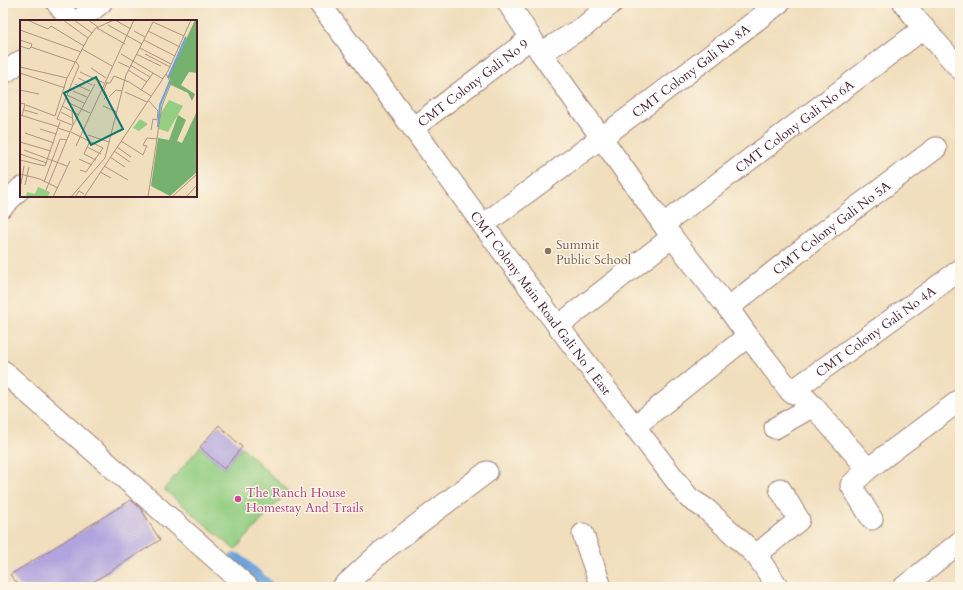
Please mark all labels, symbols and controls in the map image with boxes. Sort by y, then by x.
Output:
inset map [20,20,197,197]
street label: CMT Colony Gali No 8A [629,20,755,122]
street label: CMT Colony Gali No 9 [414,35,533,131]
street label: CMT Colony Gali No 6A [732,76,858,177]
street label: CMT Colony Gali No 5A [769,177,895,279]
street label: CMT Colony Main Road Gali No 1 East [466,208,615,399]
place label: Summit Public School [556,236,632,269]
marker: Summit Public School [543,246,553,256]
street label: CMT Colony Gali No 4A [812,282,940,381]
place label: The Ranch House Homestay And Trails [246,484,363,517]
marker: The Ranch House Homestay And Trails [233,494,243,504]

